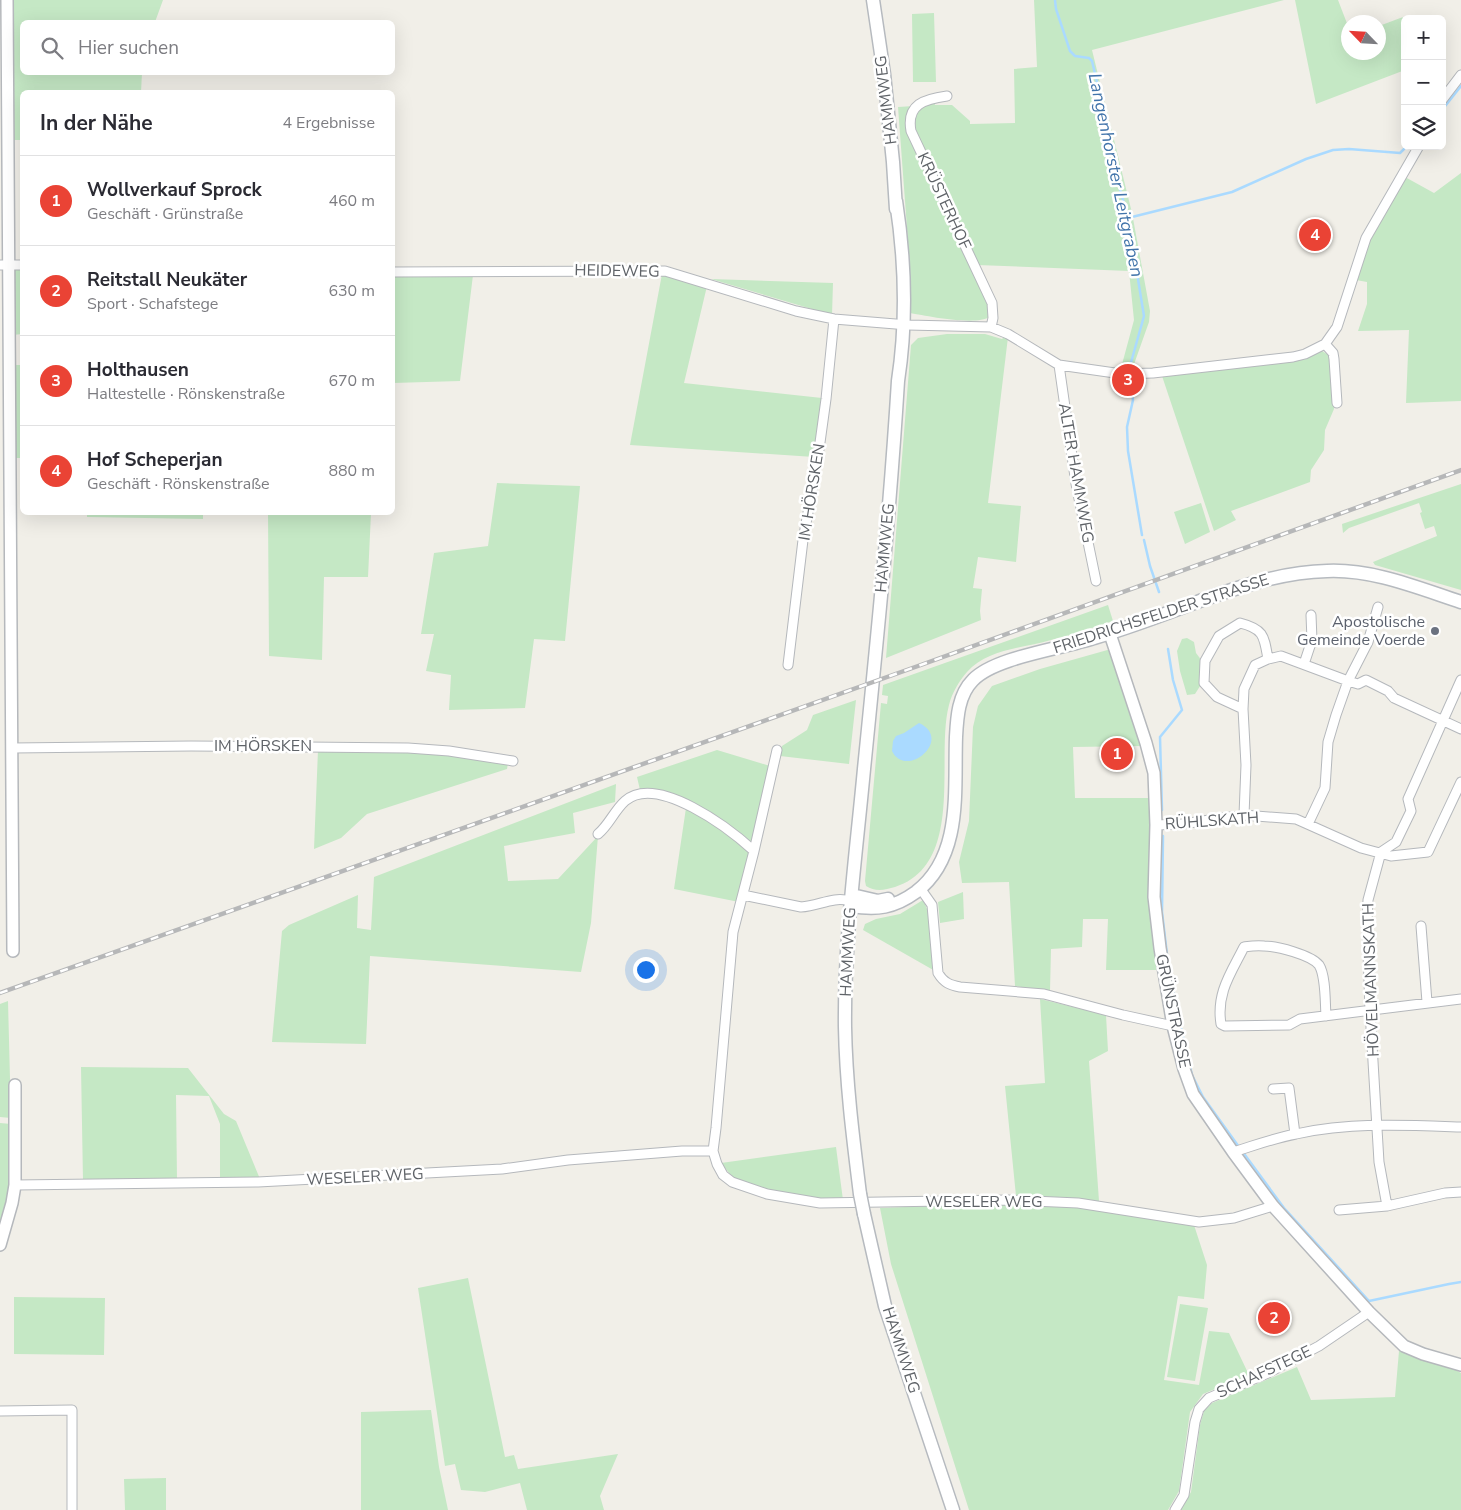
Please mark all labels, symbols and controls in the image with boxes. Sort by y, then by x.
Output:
north arrow [1341,15,1386,60]
map controls [1401,15,1446,150]
button: + [1401,15,1446,60]
search box [20,20,395,75]
icon: search [38,34,66,62]
text: Hier suchen [78,35,179,61]
street label: HAMMWEG [870,54,902,146]
button: − [1401,60,1446,105]
water label: Langenhorster Leitgraben [1083,71,1149,279]
button: layers [1401,105,1446,150]
text: In der Nähe [40,109,153,137]
text: 4 Ergebnisse [282,112,375,134]
street label: KRÜSTERHOF [912,149,976,253]
text: Wollverkauf Sprock [87,177,262,203]
text: 1 [51,190,61,212]
text: 460 m [328,190,375,212]
text: Geschäft · Grünstraße [87,203,243,225]
pin: 4 [1299,216,1331,254]
street label: HEIDEWEG [574,259,660,283]
text: Reitstall Neukäter [87,267,247,293]
text: 2 [51,280,61,302]
text: 630 m [328,280,375,302]
text: Sport · Schafstege [87,293,218,315]
text: Holthausen [87,357,189,383]
pin: 3 [1112,361,1144,399]
text: 3 [51,370,61,392]
text: 670 m [328,370,375,392]
text: Haltestelle · Rönskenstraße [87,383,285,405]
street label: ALTER HAMMWEG [1053,401,1099,545]
street label: IM HÖRSKEN [793,442,831,542]
text: Hof Scheperjan [87,447,223,473]
text: 4 [51,460,61,482]
text: 880 m [328,460,375,482]
text: Geschäft · Rönskenstraße [87,473,270,495]
street label: HAMMWEG [870,502,900,594]
street label: FRIEDRICHSFELDER STRASSE [1050,569,1272,659]
place label: Apostolische Gemeinde Voerde [1297,611,1425,651]
marker: Apostolische Gemeinde Voerde [1429,625,1441,637]
street label: IM HÖRSKEN [214,735,312,757]
pin: 1 [1101,735,1133,773]
street label: RÜHLSKATH [1164,807,1260,835]
street label: HÖVELMANNSKATH [1357,903,1385,1057]
street label: HAMMWEG [835,907,861,997]
street label: GRÜNSTRASSE [1150,952,1196,1070]
your location [633,957,659,983]
street label: WESELER WEG [306,1163,424,1191]
street label: WESELER WEG [925,1191,1043,1213]
pin: 2 [1258,1299,1290,1337]
street label: HAMMWEG [877,1304,925,1396]
street label: SCHAFSTEGE [1213,1340,1315,1404]

